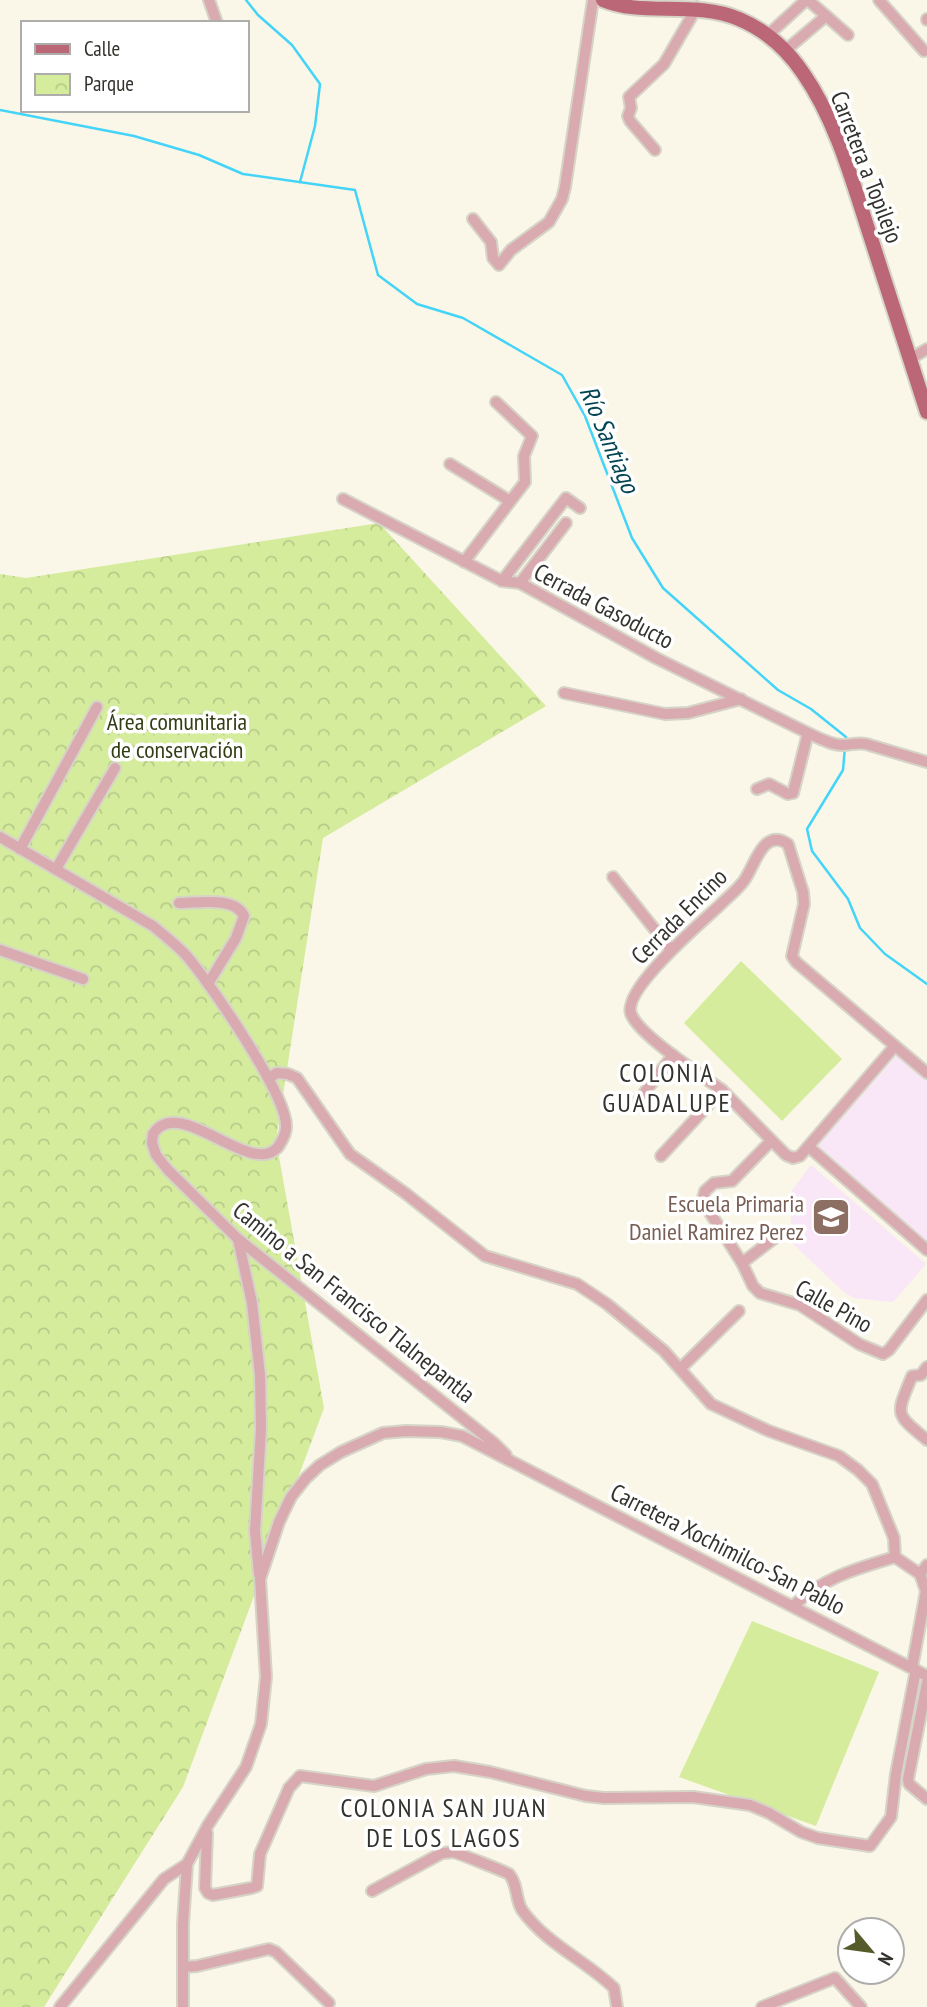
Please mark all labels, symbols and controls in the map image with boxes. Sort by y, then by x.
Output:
legend [21,21,248,112]
text: Calle [84,35,120,62]
text: Parque [84,70,134,97]
street label: Carretera a Topilejo [824,87,910,247]
water label: Río Santiago [573,380,648,499]
street label: Cerrada Gasoducto [529,556,679,656]
park label: Área comunitaria de conservación [107,706,247,765]
street label: Cerrada Encino [624,861,734,971]
district label: COLONIA GUADALUPE [602,1056,732,1119]
place label: Escuela Primaria Daniel Ramirez Perez [629,1188,804,1247]
street label: Camino a San Francisco Tlalnepantla [226,1195,482,1409]
school or university icon: Escuela Primaria Daniel Ramirez Perez [810,1196,852,1238]
street label: Calle Pino [790,1272,878,1340]
street label: Carretera Xochimilco-San Pablo [605,1476,851,1622]
district label: COLONIA SAN JUAN DE LOS LAGOS [340,1791,548,1854]
north arrow [836,1916,906,1986]
text: N [873,1949,899,1970]

